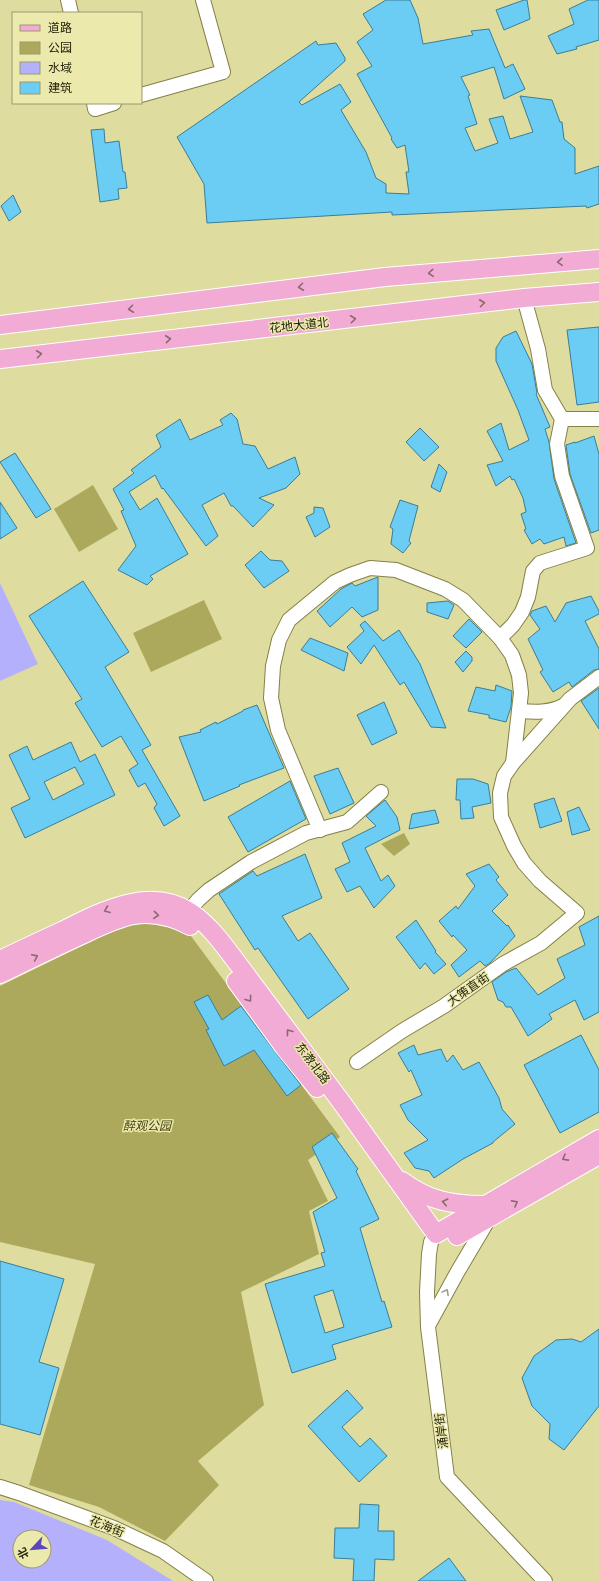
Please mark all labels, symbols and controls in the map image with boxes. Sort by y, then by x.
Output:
legend [12,12,142,104]
text: 道路 [48,20,72,35]
text: 公园 [48,40,72,55]
text: 水域 [48,60,72,75]
text: 建筑 [48,80,72,95]
one-way arrow [557,258,563,267]
one-way arrow [428,268,434,277]
one-way arrow [298,282,304,291]
one-way arrow [479,299,485,308]
one-way arrow [128,304,134,313]
street label: 花地大道北 [268,314,330,336]
one-way arrow [350,315,356,324]
one-way arrow [165,335,171,344]
one-way arrow [36,350,42,359]
one-way arrow [104,905,112,913]
one-way arrow [153,910,159,919]
one-way arrow [31,954,38,962]
street label: 大策直街 [444,969,492,1009]
one-way arrow [244,995,252,1002]
one-way arrow [287,1029,294,1036]
street label: 东漖北路 [293,1039,333,1087]
park label: 醉观公园 [123,1118,173,1133]
one-way arrow [562,1154,569,1161]
one-way arrow [442,1198,449,1207]
one-way arrow [511,1200,518,1208]
one-way arrow [442,1289,449,1296]
street label: 涌岸街 [431,1412,451,1450]
street label: 花海街 [87,1512,127,1540]
north arrow [12,1529,52,1569]
text: 北 [14,1545,32,1561]

